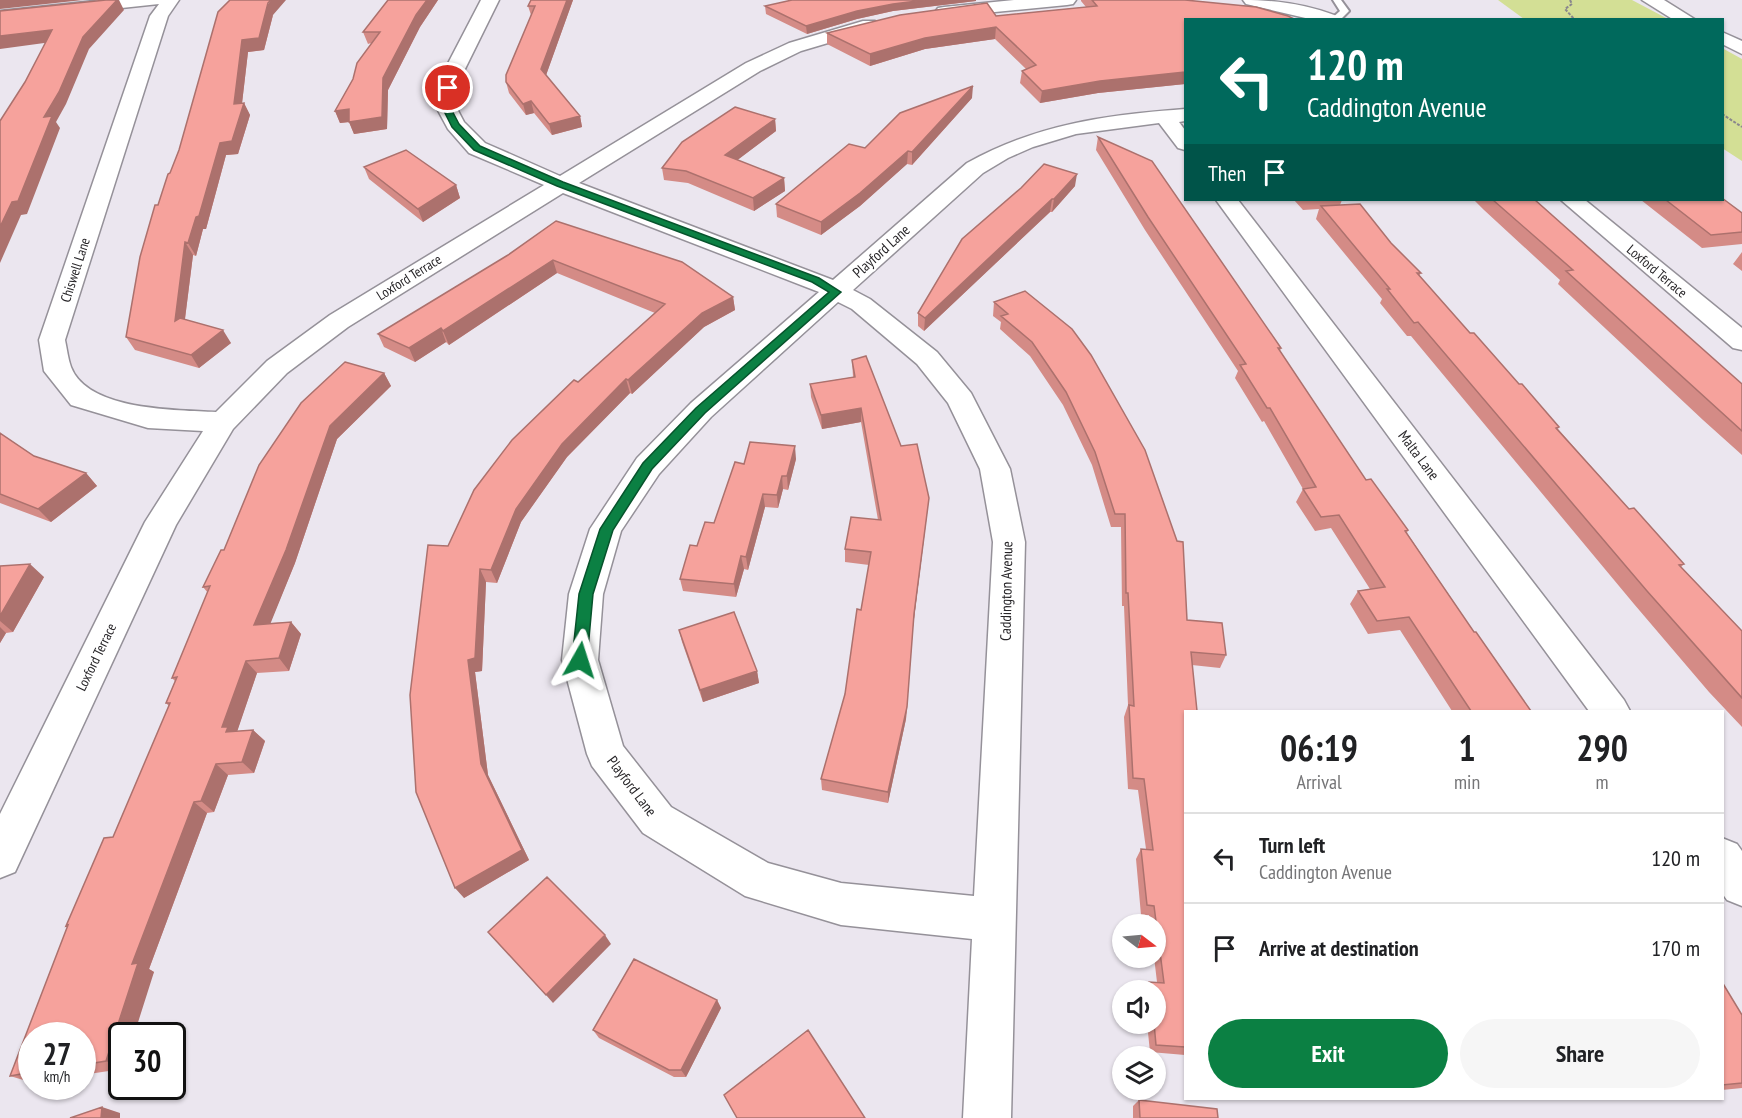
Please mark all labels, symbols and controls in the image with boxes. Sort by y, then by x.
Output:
text: 120 m [1307,37,1404,92]
icon: left [1208,42,1286,120]
pin [422,62,473,113]
icon: arrive [431,71,464,104]
text: Caddington Avenue [1307,90,1487,124]
icon: arrive [1258,156,1291,189]
text: Then [1208,159,1246,187]
street label: Playford Lane [848,220,914,282]
street label: Chiswell Lane [56,235,94,305]
street label: Loxford Terrace [1623,241,1691,302]
street label: Loxford Terrace [373,250,445,304]
street label: Malta Lane [1394,426,1444,484]
street label: Caddington Avenue [996,541,1016,641]
street label: Loxford Terrace [72,620,120,694]
position arrow [548,628,612,692]
text: 06:19 [1280,724,1358,771]
text: 1 [1458,724,1476,771]
text: 290 [1576,724,1628,771]
street label: Playford Lane [603,752,661,820]
text: Arrival [1296,769,1342,795]
text: min [1454,769,1480,795]
text: m [1596,769,1609,795]
text: Turn left [1259,831,1325,859]
icon: left [1208,842,1241,875]
text: 120 m [1651,844,1700,872]
text: Caddington Avenue [1259,859,1392,885]
north arrow [1112,914,1166,968]
map controls [1112,914,1166,1100]
icon: arrive [1208,932,1241,965]
text: Arrive at destination [1259,934,1419,962]
text: 170 m [1651,934,1700,962]
button: sound [1112,980,1166,1034]
button: Exit [1208,1019,1448,1088]
button: Share [1460,1019,1700,1088]
speed limit sign: 30 [108,1022,186,1100]
text: 27 [43,1034,71,1073]
button: layers [1112,1046,1166,1100]
text: km/h [44,1067,70,1086]

